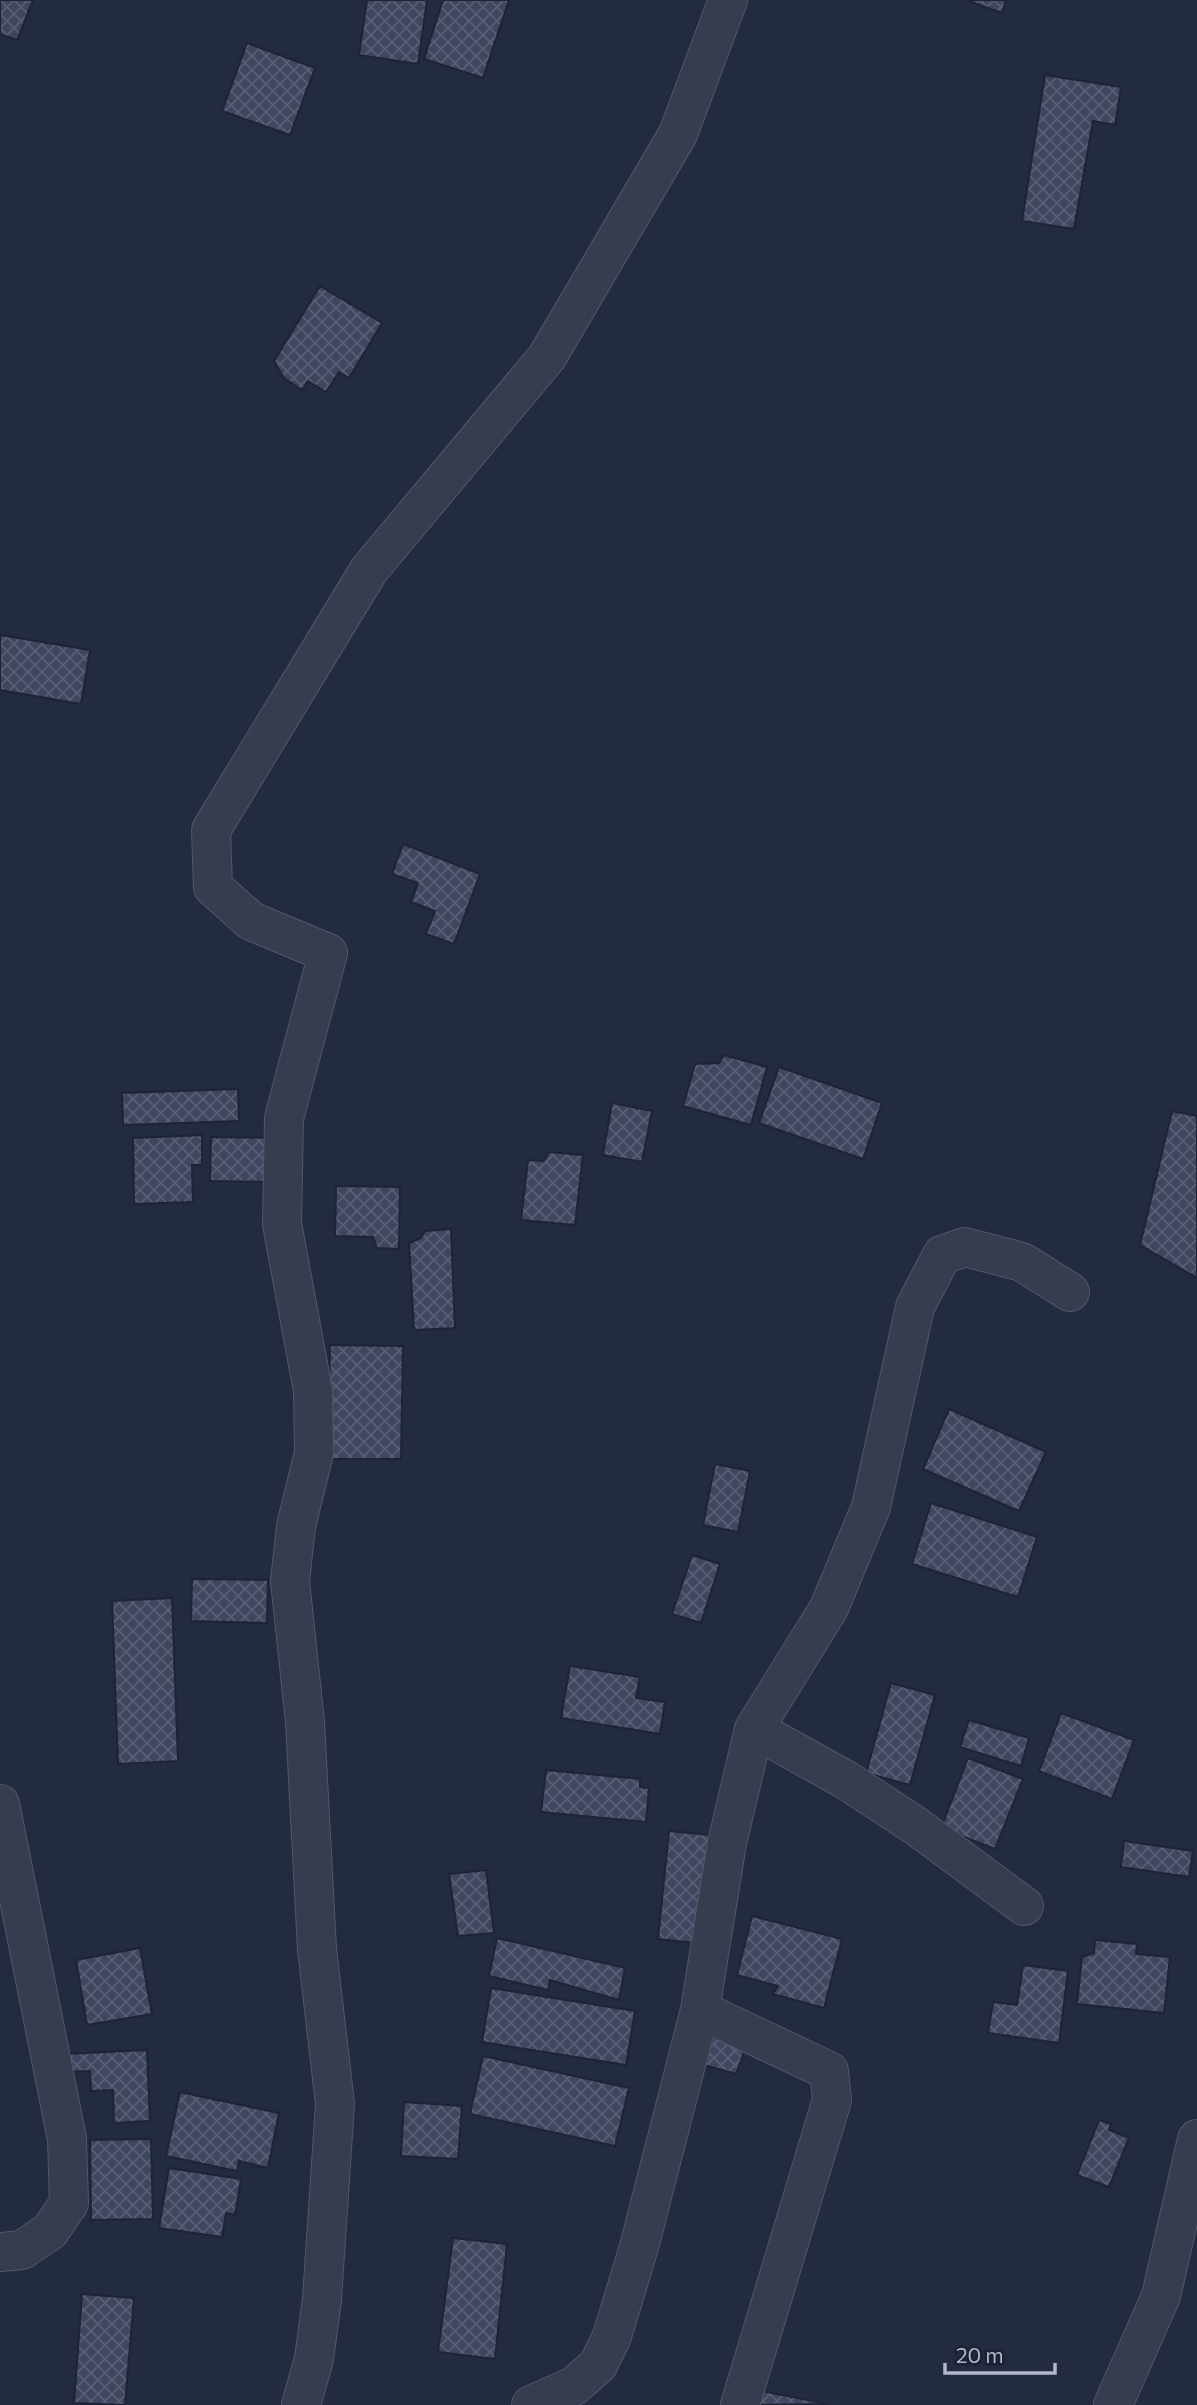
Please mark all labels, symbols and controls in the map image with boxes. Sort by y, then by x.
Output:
scale bar [945,2332,1055,2376]
text: 20 m [956,2342,1004,2367]

